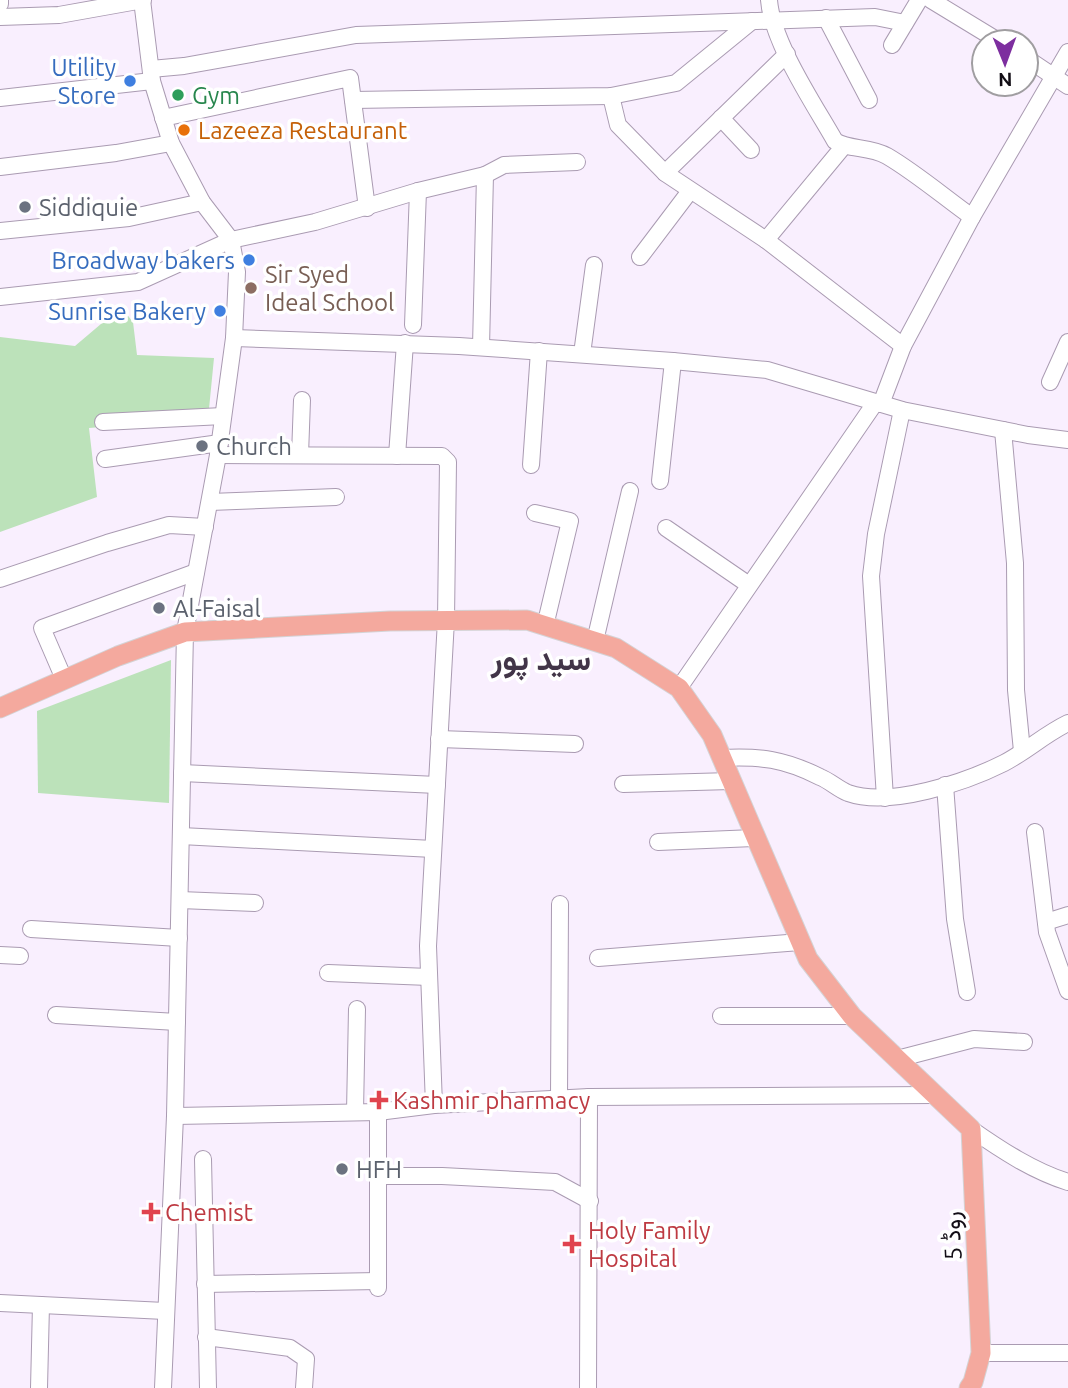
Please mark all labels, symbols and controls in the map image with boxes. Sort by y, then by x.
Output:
north arrow [970,28,1040,98]
place label: Utility Store [51,54,116,109]
text: N [998,69,1013,91]
marker: Utility Store [122,73,138,89]
place label: Gym [192,82,240,109]
marker: Gym [170,87,186,103]
place label: Lazeeza Restaurant [198,117,408,144]
marker: Lazeeza Restaurant [176,122,192,138]
place label: Siddiquie [39,194,138,221]
marker: Siddiquie [17,199,33,215]
place label: Broadway bakers [51,247,235,274]
marker: Broadway bakers [241,252,257,268]
place label: Sir Syed Ideal School [265,261,394,316]
marker: Sir Syed Ideal School [243,280,259,296]
place label: Sunrise Bakery [48,298,206,325]
marker: Sunrise Bakery [212,303,228,319]
place label: Church [216,433,292,460]
marker: Church [194,438,210,454]
place label: Al-Faisal [173,595,261,622]
marker: Al-Faisal [151,600,167,616]
district label: سید پور [490,640,591,681]
place label: Kashmir pharmacy [393,1087,591,1114]
marker: Kashmir pharmacy [371,1092,387,1108]
place label: HFH [356,1156,402,1183]
marker: HFH [334,1161,350,1177]
place label: Chemist [165,1199,254,1226]
marker: Chemist [143,1204,159,1220]
street label: روڈ 5 [937,1211,969,1261]
place label: Holy Family Hospital [588,1217,711,1272]
marker: Holy Family Hospital [562,1234,582,1254]

